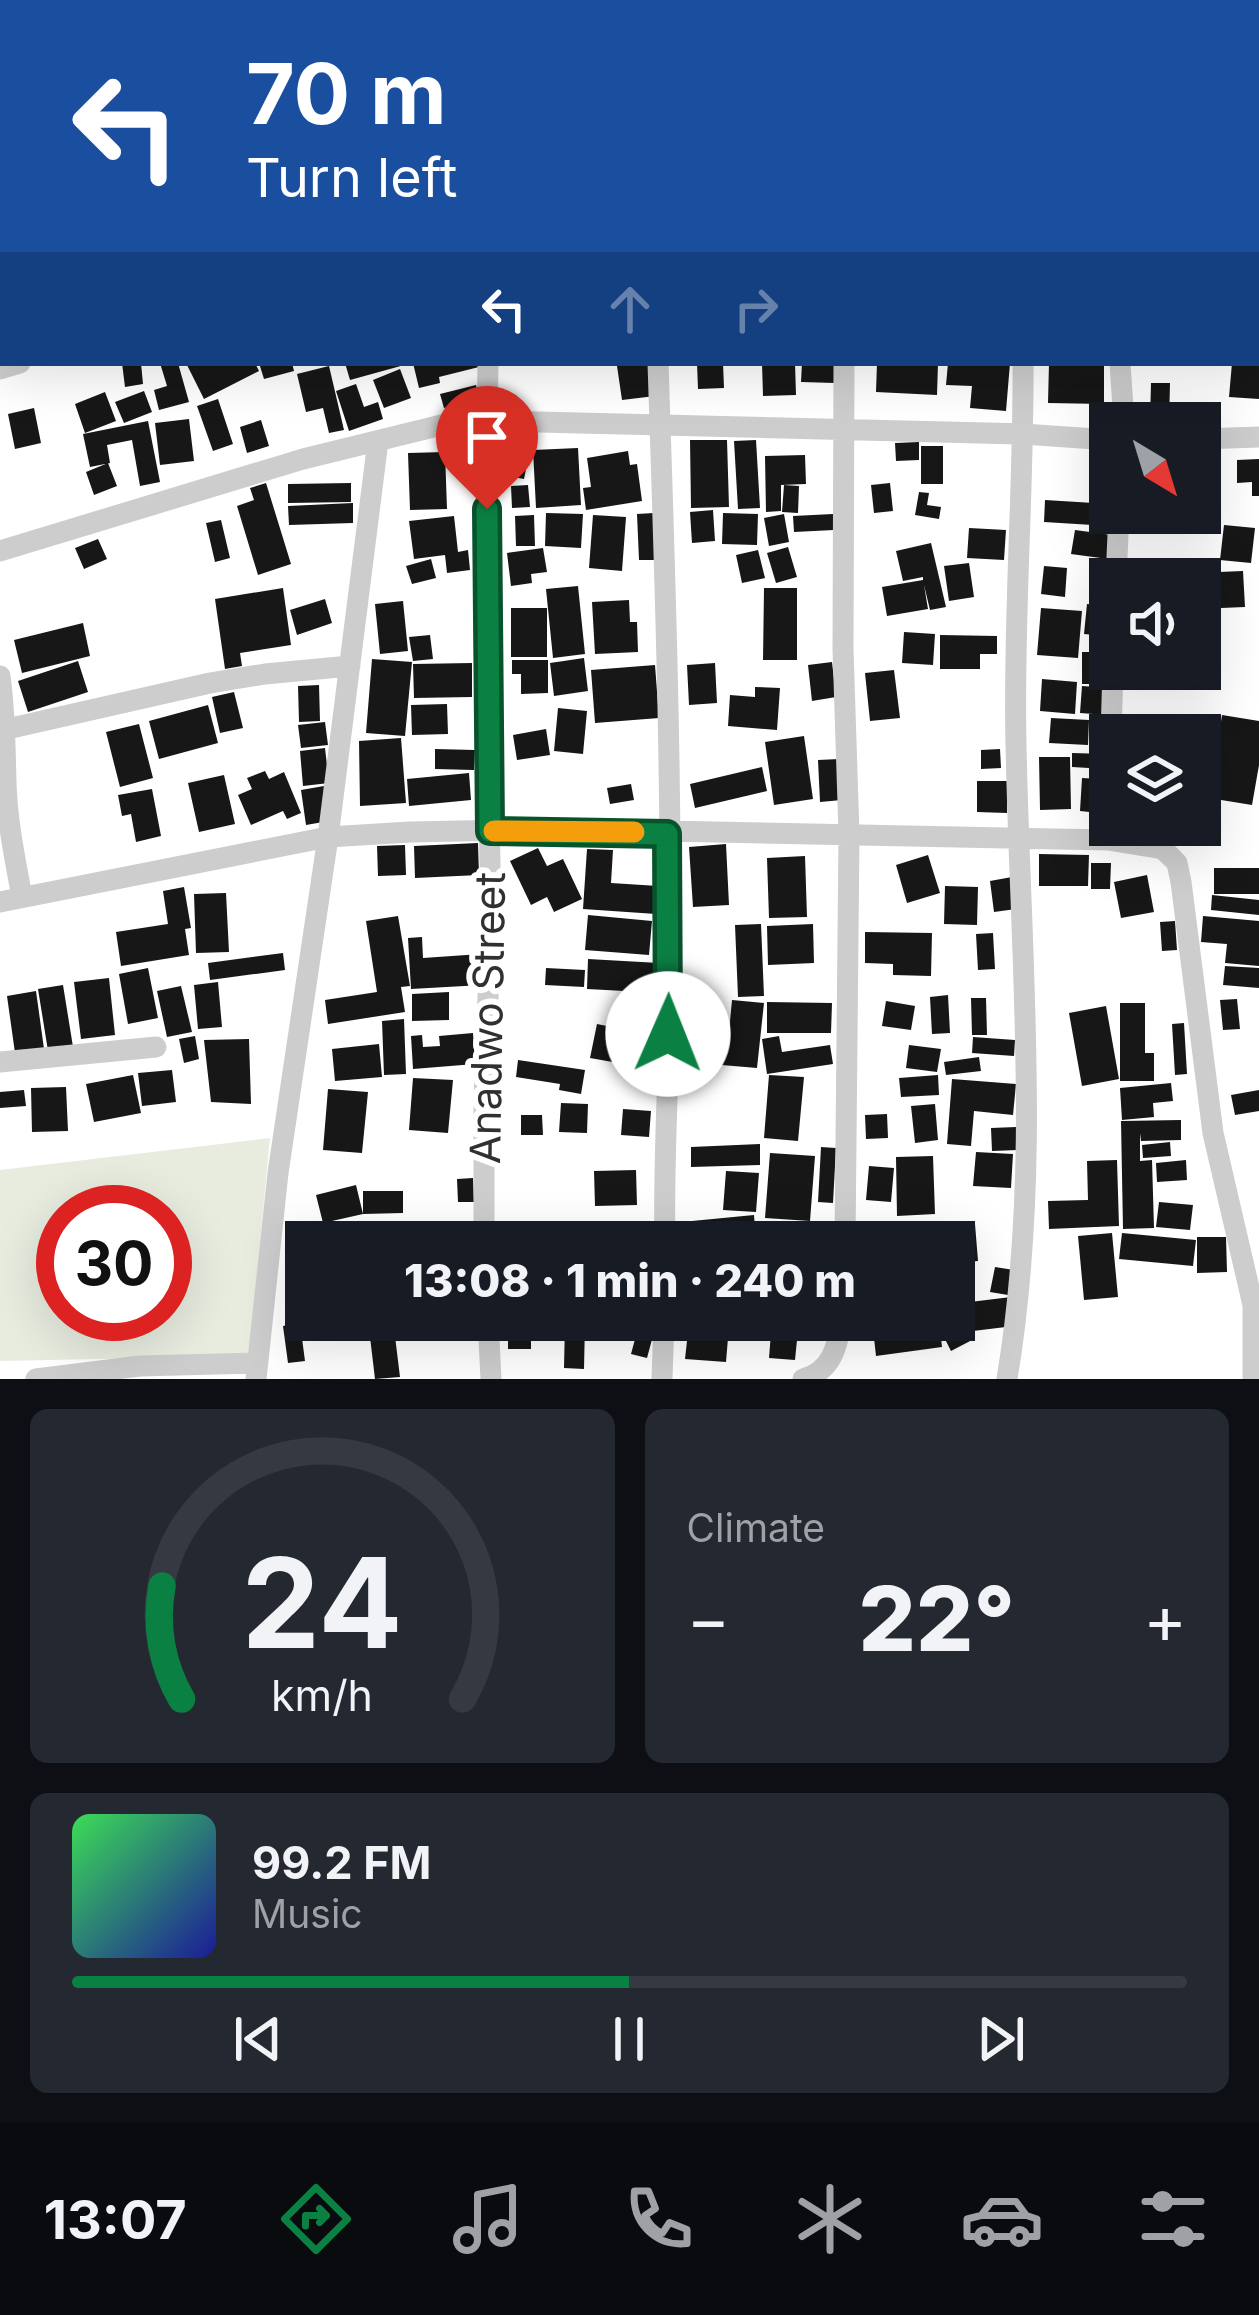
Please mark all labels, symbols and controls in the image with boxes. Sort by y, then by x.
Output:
text: 70 m [246,43,447,144]
icon: left [48,48,204,204]
text: Turn left [246,145,457,210]
icon: left [471,276,537,342]
icon: ahead [597,276,663,342]
icon: right [723,276,789,342]
pin [436,386,538,509]
north arrow [1089,402,1221,534]
map controls [1089,402,1221,846]
icon: arrive [454,404,520,470]
button: sound [1089,558,1221,690]
button: layers [1089,714,1221,846]
street label: Anadwo Street [459,871,515,1165]
position arrow [605,971,731,1097]
speed limit sign: 30 [36,1185,192,1341]
text: 13:08 · 1 min · 240 m [404,1253,856,1308]
text: Climate [687,1504,825,1551]
text: 24 [242,1527,403,1678]
text: 22° [859,1564,1015,1673]
text: − [687,1579,730,1659]
text: + [1143,1579,1187,1659]
text: km/h [271,1669,373,1721]
text: 99.2 FM [252,1835,432,1890]
text: Music [252,1890,363,1937]
icon: previous [225,2006,291,2072]
icon: pause [596,2006,662,2072]
icon: next [968,2006,1034,2072]
icon: directions [274,2177,358,2261]
icon: music [446,2177,530,2261]
icon: phone [617,2177,701,2261]
icon: climate [788,2177,872,2261]
icon: car [960,2177,1044,2261]
icon: filters [1131,2177,1215,2261]
text: 13:07 [44,2187,187,2252]

